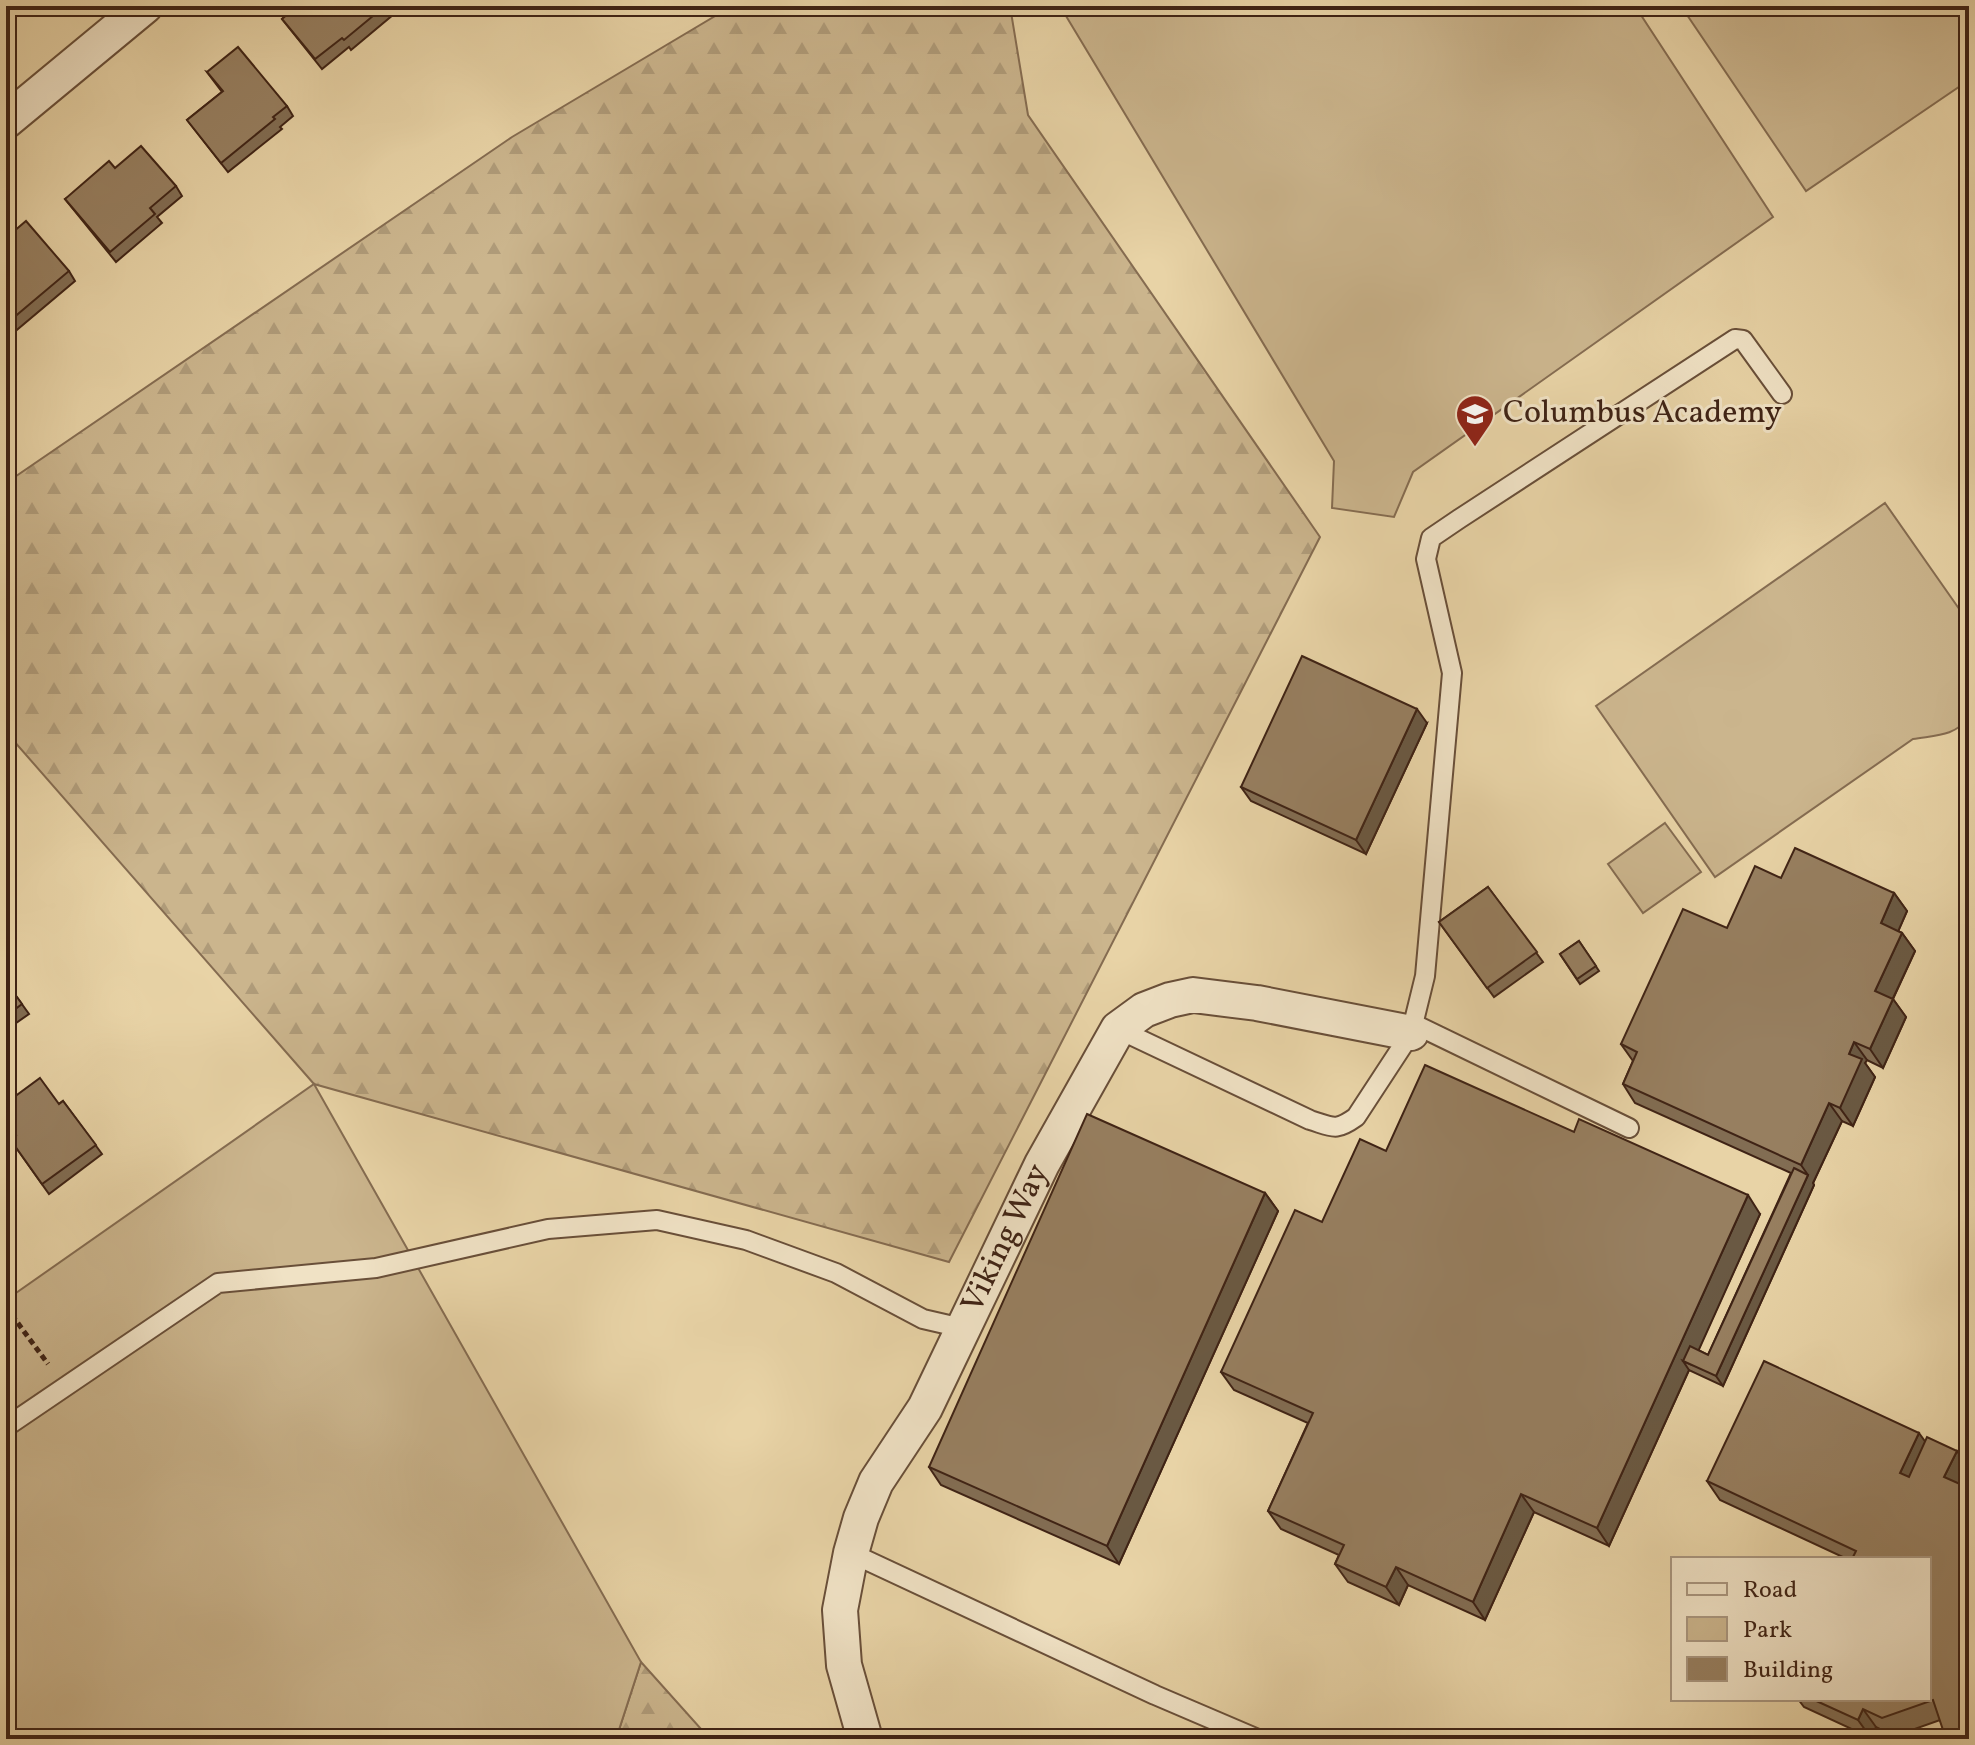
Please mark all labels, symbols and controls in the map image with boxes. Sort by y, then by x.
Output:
place label: Columbus Academy [1503,392,1782,436]
school or university icon: Columbus Academy [1454,393,1496,448]
street label: Viking Way [952,1157,1061,1320]
legend [1671,1557,1931,1701]
text: Road [1743,1574,1797,1608]
text: Park [1743,1614,1792,1648]
text: Building [1743,1654,1833,1688]

